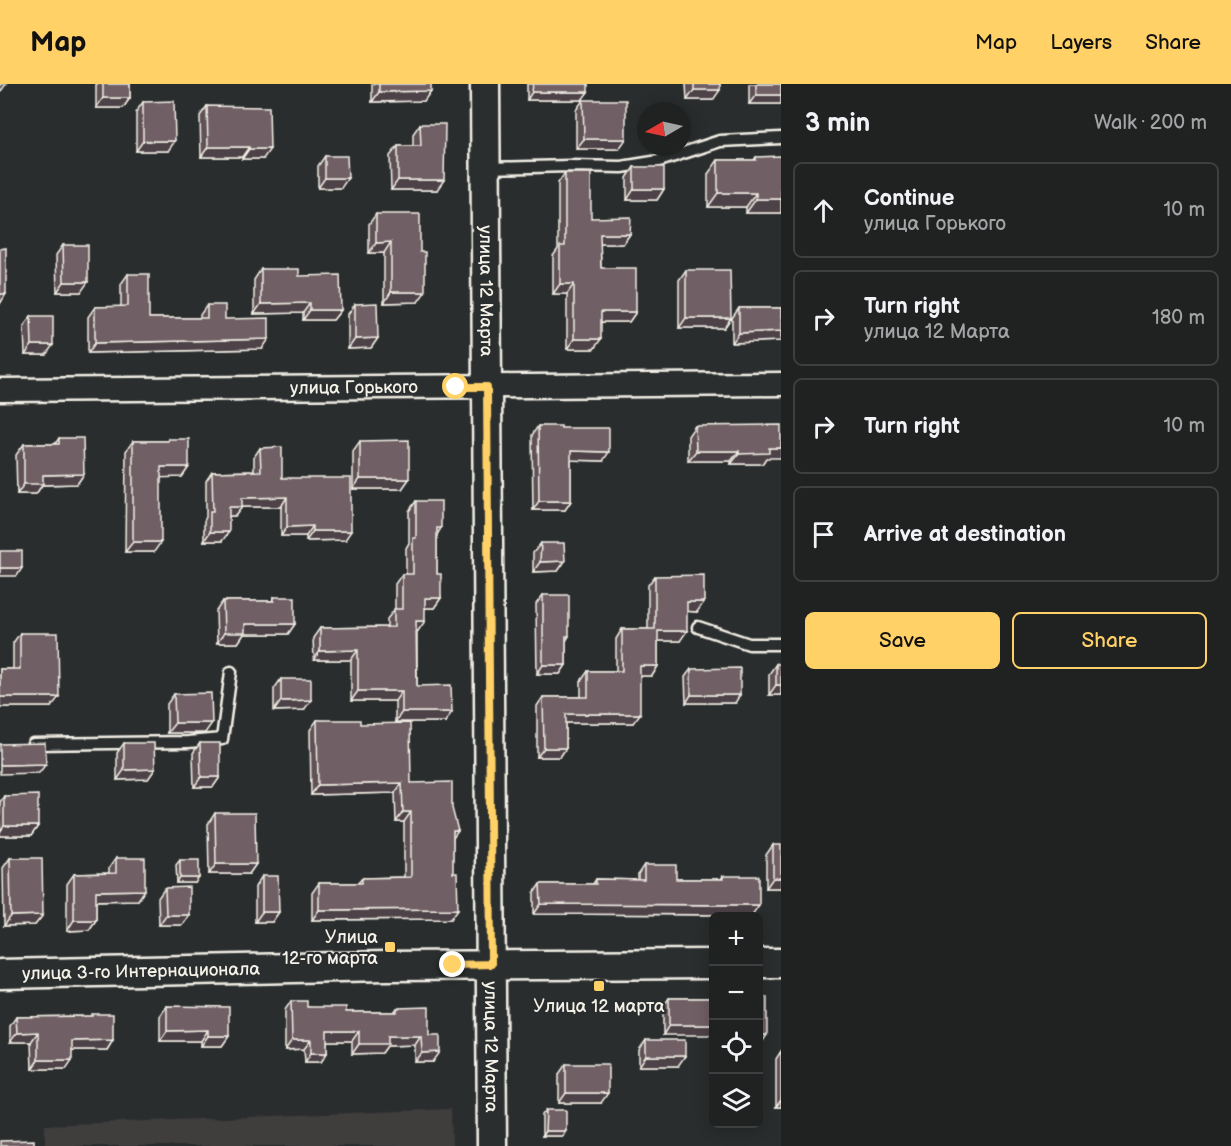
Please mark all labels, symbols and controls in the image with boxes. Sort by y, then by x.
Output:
text: Map [30,26,86,59]
text: Map [975,30,1017,55]
text: Layers [1050,30,1112,55]
text: Share [1145,30,1201,55]
north arrow [637,102,691,156]
text: 3 min [805,108,870,139]
text: Walk · 200 m [1094,111,1207,135]
text: Continue [864,185,954,212]
icon: ahead [807,194,840,227]
text: 10 m [1164,198,1205,222]
text: улица Горького [864,212,1006,236]
street label: улица 12 Марта [475,225,497,357]
text: Turn right [864,293,960,320]
icon: right [807,302,840,335]
text: 180 m [1152,306,1205,330]
text: улица 12 Марта [864,320,1010,344]
route start [442,373,468,399]
street label: улица Горького [290,376,418,398]
icon: right [807,410,840,443]
text: Turn right [864,413,960,440]
text: 10 m [1164,414,1205,438]
icon: arrive [807,518,840,551]
text: Arrive at destination [864,521,1066,548]
button: Save [805,612,1000,669]
button: Share [1012,612,1207,669]
map controls [709,912,763,1128]
button: + [709,912,763,966]
place label: Улица 12-го марта [282,927,378,969]
marker: Улица 12-го марта [383,940,397,954]
route end [439,951,465,977]
street label: улица 3-го Интернационала [22,958,261,984]
button: − [709,966,763,1020]
marker: Улица 12 марта [592,979,606,993]
street label: улица 12 Марта [480,981,502,1113]
place label: Улица 12 марта [533,996,665,1017]
button: locate [709,1020,763,1074]
button: layers [709,1074,763,1128]

